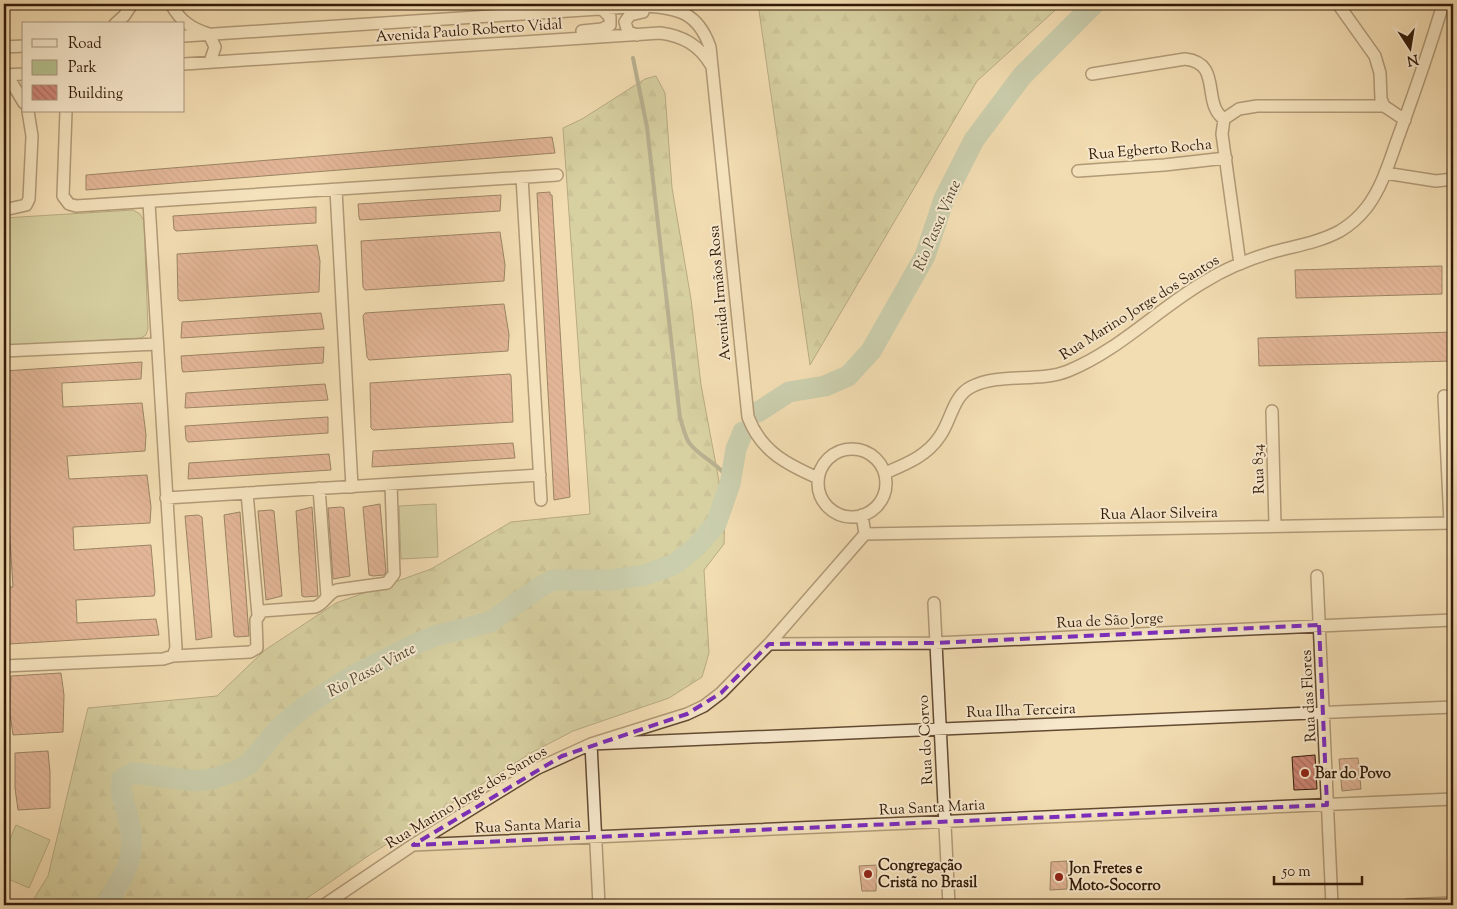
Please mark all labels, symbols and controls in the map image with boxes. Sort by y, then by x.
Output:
street label: Avenida Paulo Roberto Vidal [375,14,563,48]
legend [22,22,185,112]
north arrow [1384,22,1434,72]
text: Road [68,34,102,55]
text: N [1405,48,1420,70]
text: Park [68,58,97,79]
text: Building [68,84,123,105]
street label: Rua Egberto Rocha [1088,135,1213,166]
water label: Rio Passa Vinte [909,177,968,275]
street label: Avenida Irmãos Rosa [704,224,737,361]
street label: Rua Marino Jorge dos Santos [1056,250,1224,366]
street label: Rua 834 [1248,443,1271,494]
street label: Rua Alaor Silveira [1100,503,1218,526]
street label: Rua de São Jorge [1056,608,1164,635]
water label: Rio Passa Vinte [324,638,420,704]
street label: Rua das Flores [1297,649,1322,743]
street label: Rua do Corvo [914,694,939,785]
street label: Rua Ilha Terceira [966,699,1076,724]
street label: Rua Marino Jorge dos Santos [382,742,551,855]
place label: Bar do Povo [1315,764,1391,785]
marker: Bar do Povo [1299,767,1311,779]
street label: Rua Santa Maria [879,795,986,822]
street label: Rua Santa Maria [475,813,582,840]
scale bar [1274,854,1362,886]
place label: Congregação Cristã no Brasil [878,856,978,894]
place label: Jon Fretes e Moto-Socorro [1068,859,1161,897]
text: 50 m [1281,862,1311,883]
marker: Congregação Cristã no Brasil [862,868,874,880]
marker: Jon Fretes e Moto-Socorro [1053,871,1065,883]

